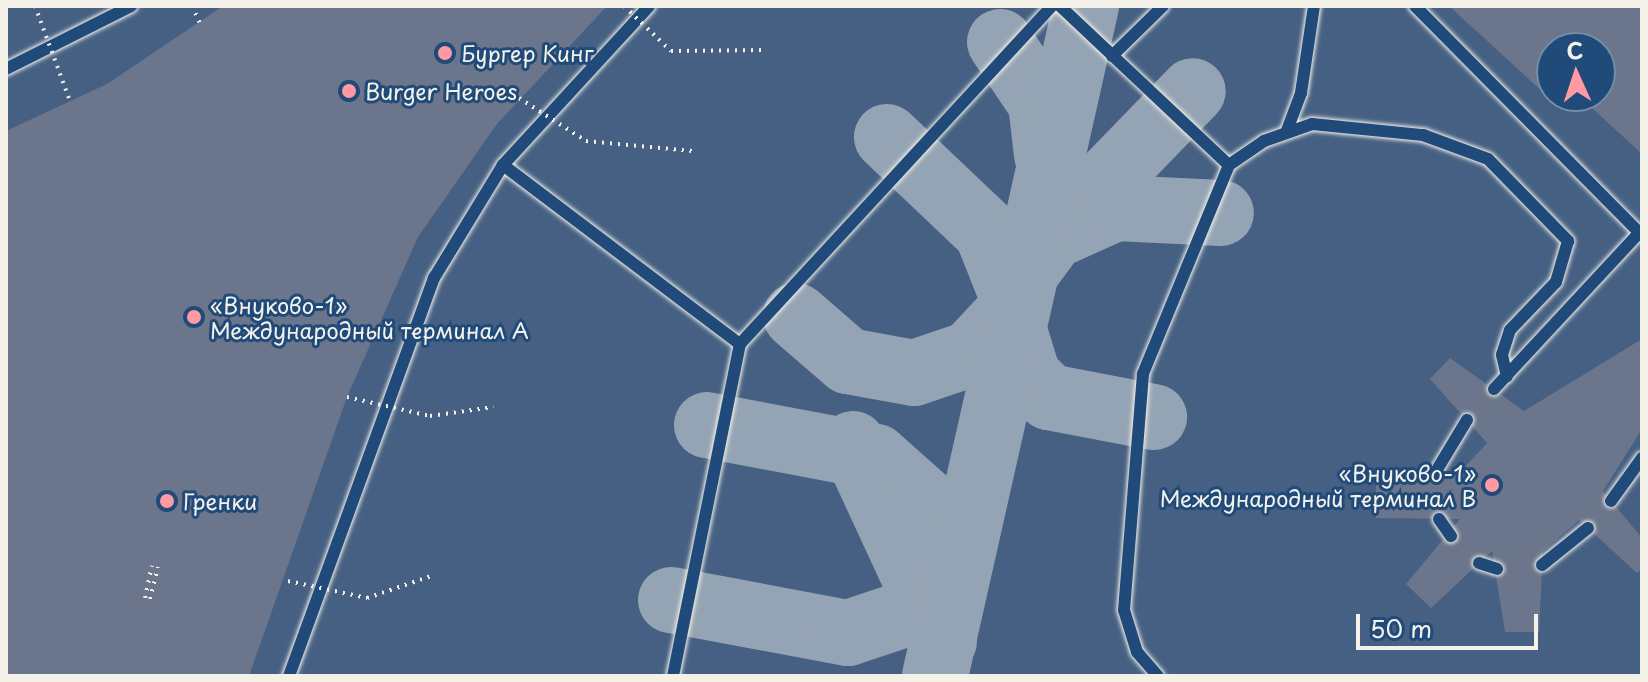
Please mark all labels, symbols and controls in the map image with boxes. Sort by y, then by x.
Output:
north arrow [1536,32,1616,112]
text: С [1566,33,1584,66]
place label: Бургер Кинг [461,40,593,66]
marker: Бургер Кинг [436,44,454,62]
place label: Burger Heroes [365,78,517,104]
marker: Burger Heroes [340,82,358,100]
place label: «Внуково-1» Международный терминал А [210,291,530,342]
marker: «Внуково-1» Международный терминал А [185,308,203,326]
place label: «Внуково-1» Международный терминал B [1158,459,1476,510]
marker: «Внуково-1» Международный терминал B [1483,476,1501,494]
place label: Гренки [183,488,257,514]
marker: Гренки [158,492,176,510]
scale bar [1360,598,1542,648]
text: 50 m [1370,610,1432,646]

